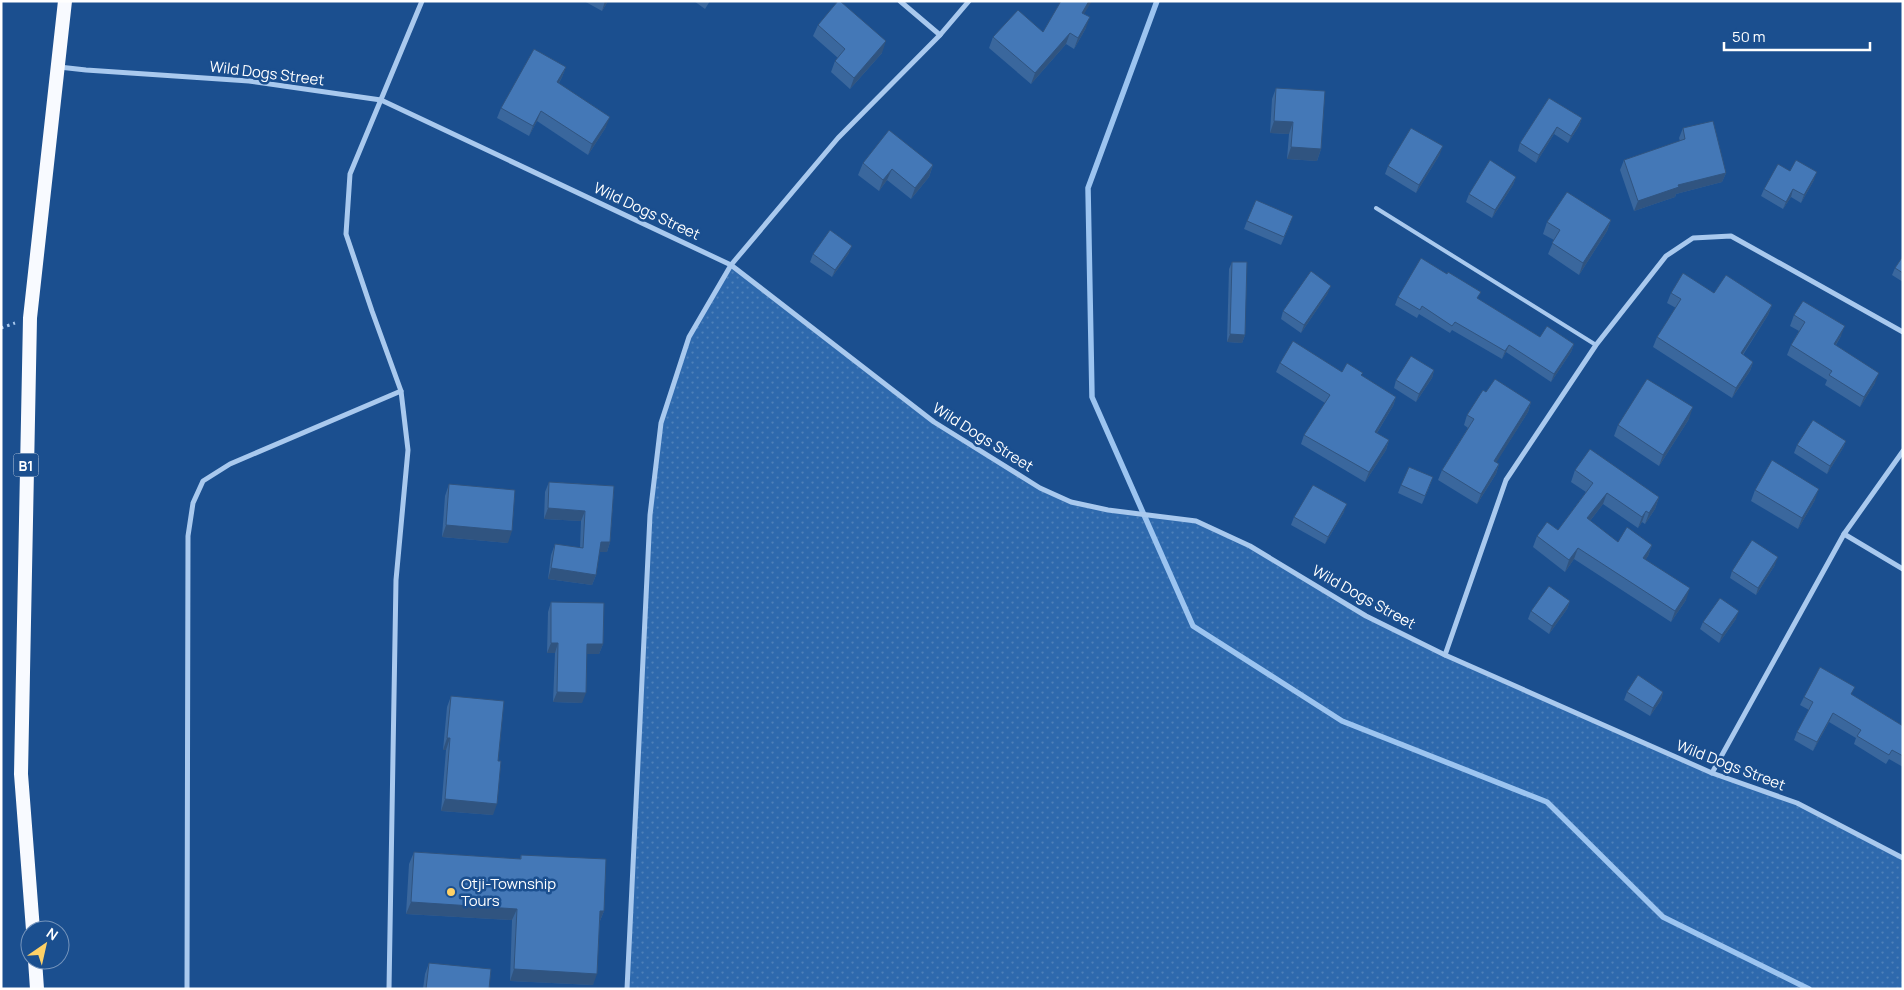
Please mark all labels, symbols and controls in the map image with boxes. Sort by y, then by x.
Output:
scale bar [1724,20,1870,52]
text: 50 m [1732,26,1766,47]
street label: Wild Dogs Street [208,56,326,90]
street label: Wild Dogs Street [590,177,704,245]
street label: Wild Dogs Street [929,398,1037,476]
road number: B1 [14,454,38,476]
street label: Wild Dogs Street [1308,560,1420,634]
street label: Wild Dogs Street [1673,735,1789,795]
place label: Otji-Township Tours [461,873,556,911]
marker: Otji-Township Tours [445,886,457,898]
north arrow [20,920,70,970]
text: N [43,923,62,944]

